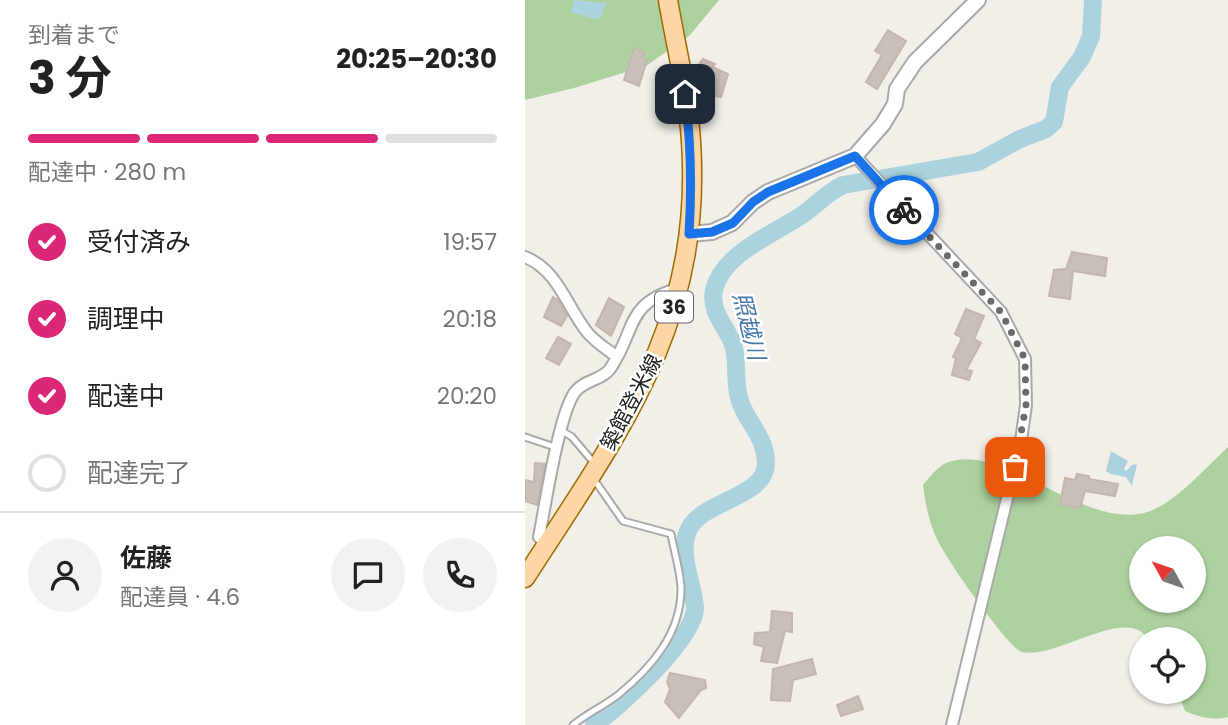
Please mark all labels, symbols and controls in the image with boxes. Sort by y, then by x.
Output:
text: 到着まで [28,19,120,51]
text: 20:25–20:30 [336,41,497,77]
text: 3 分 [28,46,112,110]
pin [655,64,715,124]
icon: home [666,75,704,113]
text: 配達中 · 280 m [28,156,186,188]
courier [869,175,939,245]
icon: bike [885,191,923,229]
icon: check [28,223,66,261]
text: 受付済み [87,224,191,260]
text: 19:57 [443,226,497,258]
water label: 照越川 [725,289,774,366]
road number: 36 [655,292,693,322]
icon: check [28,300,66,338]
text: 調理中 [87,301,165,337]
text: 20:18 [443,303,497,335]
street label: 築館登米線 [594,349,668,455]
icon: check [28,377,66,415]
text: 配達中 [87,378,165,414]
text: 20:20 [437,380,497,412]
pin [985,437,1045,497]
icon: bag [996,448,1034,486]
text: 配達完了 [87,455,191,491]
north arrow [1129,536,1206,612]
map controls [1129,536,1206,704]
button: person [28,538,102,612]
button: chat [331,538,405,612]
button: phone [423,538,497,612]
text: 佐藤 [120,540,172,576]
text: 配達員 · 4.6 [120,581,240,613]
button: locate [1129,627,1206,704]

